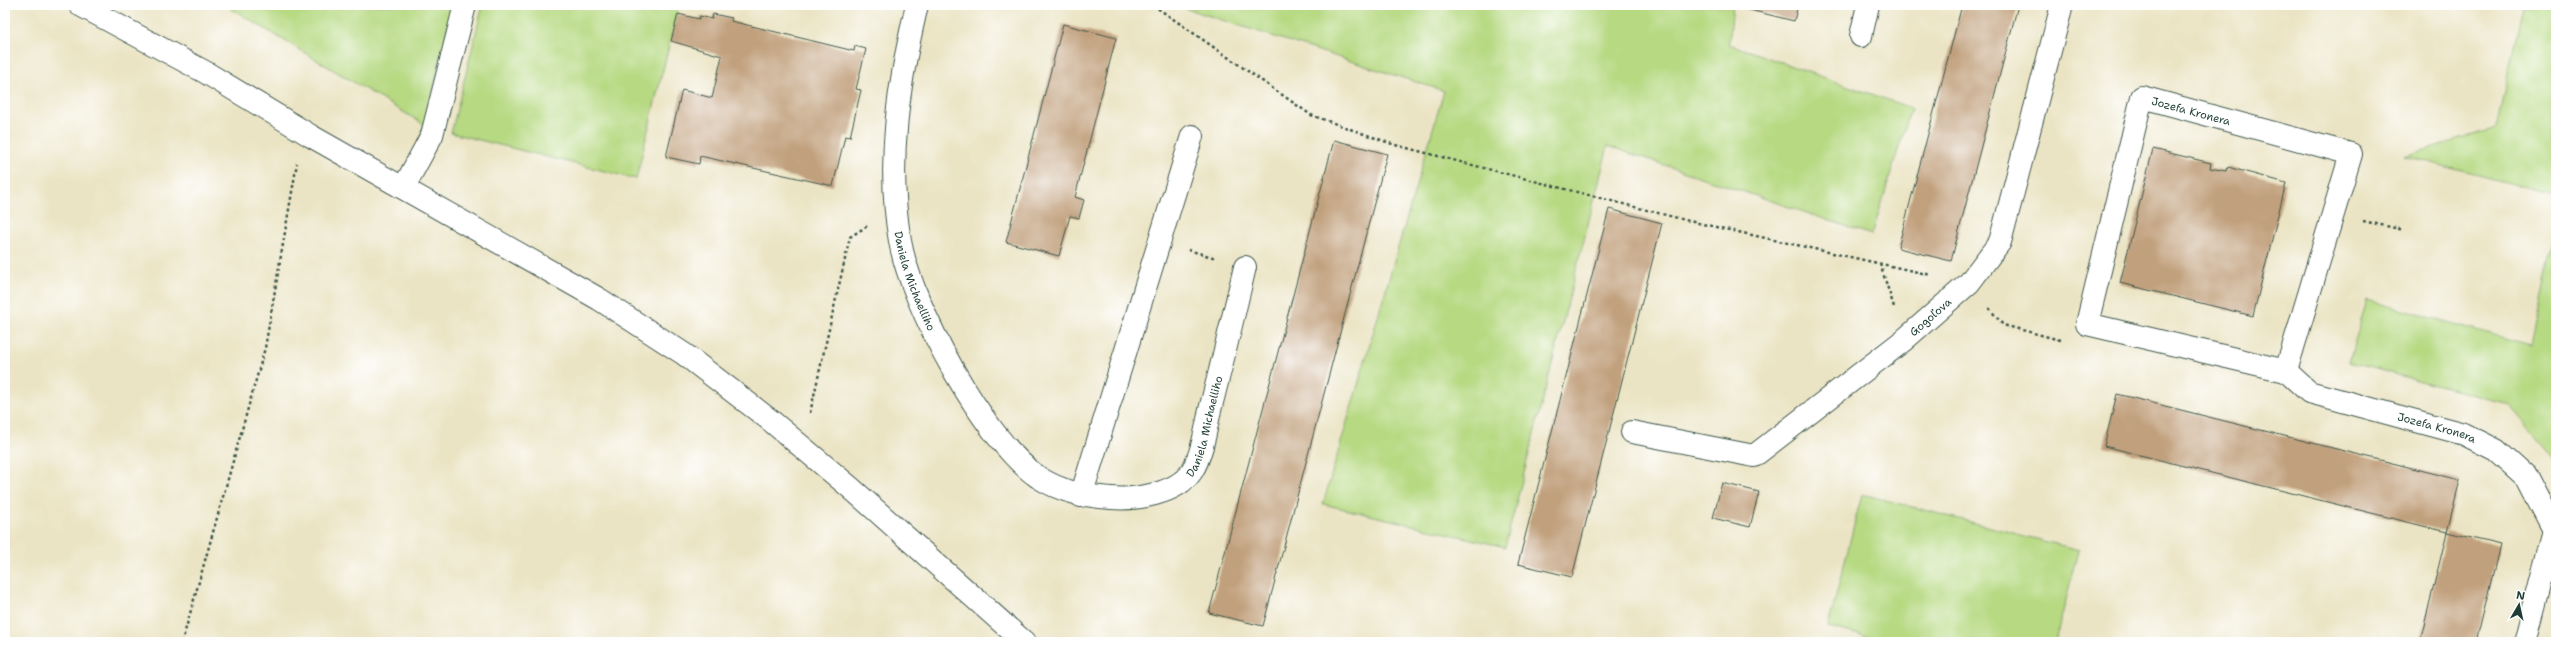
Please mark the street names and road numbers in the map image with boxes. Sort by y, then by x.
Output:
street label: Jozefa Kronera [2150,94,2232,129]
street label: Daniela Michaelliho [891,230,939,334]
street label: Gogoľova [1907,295,1955,340]
street label: Daniela Michaelliho [1183,374,1227,480]
street label: Jozefa Kronera [2396,409,2479,447]

